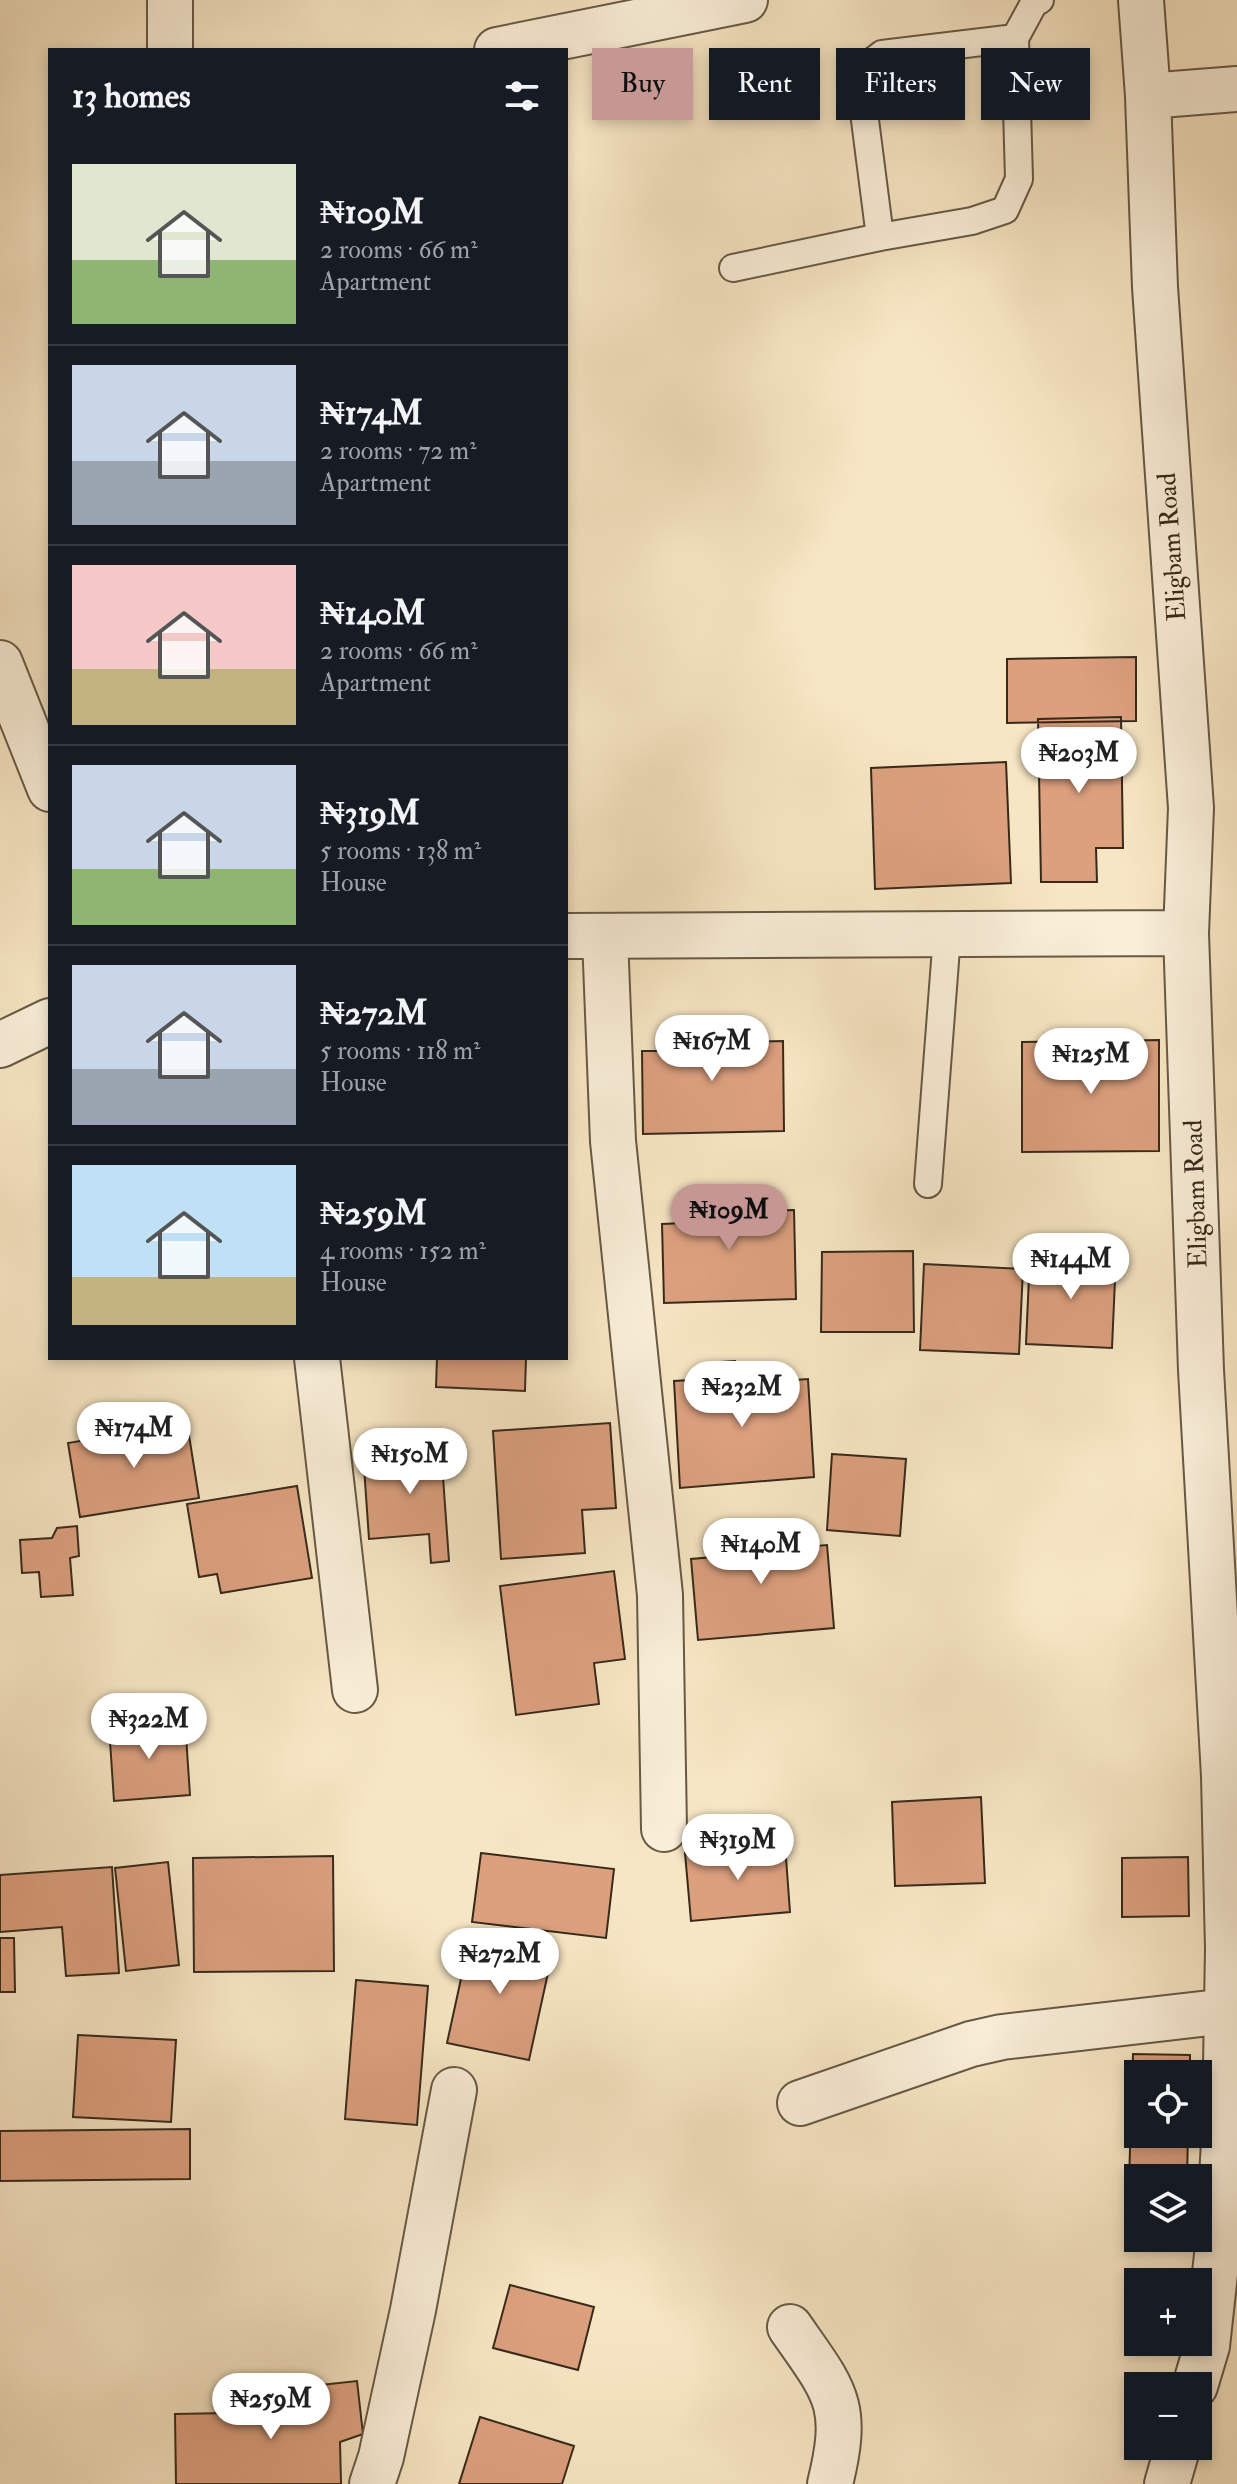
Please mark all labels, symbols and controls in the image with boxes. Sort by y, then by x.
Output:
chip: Buy [592,48,693,120]
chip: Rent [709,48,820,120]
chip: Filters [836,48,965,120]
chip: New [981,48,1090,120]
icon: filters [500,74,544,118]
text: 13 homes [72,75,191,118]
text: ₦109M [320,191,424,234]
icon: home [136,196,232,292]
text: 2 rooms · 66 m² [320,234,478,266]
text: Apartment [320,266,431,298]
text: ₦174M [320,392,423,435]
icon: home [136,397,232,493]
text: 2 rooms · 72 m² [320,435,477,467]
text: Apartment [320,467,431,499]
street label: Eligbam Road [1151,472,1193,622]
text: ₦140M [320,592,425,635]
icon: home [136,597,232,693]
text: 2 rooms · 66 m² [320,635,478,667]
text: Apartment [320,667,431,699]
pin: ₦203M [1023,727,1135,795]
text: ₦203M [1039,737,1119,769]
text: ₦319M [320,792,420,835]
icon: home [136,797,232,893]
text: 5 rooms · 138 m² [320,835,481,867]
text: House [320,867,387,899]
text: ₦272M [320,992,427,1035]
icon: home [136,997,232,1093]
pin: ₦167M [656,1015,768,1083]
text: ₦167M [673,1025,751,1057]
pin: ₦125M [1035,1028,1147,1096]
text: 5 rooms · 118 m² [320,1035,480,1067]
text: ₦125M [1052,1038,1130,1070]
text: House [320,1067,387,1099]
street label: Eligbam Road [1177,1119,1215,1269]
pin: ₦109M [673,1184,785,1252]
text: ₦259M [320,1192,427,1235]
text: ₦109M [689,1194,769,1226]
icon: home [136,1197,232,1293]
pin: ₦144M [1015,1233,1127,1301]
text: 4 rooms · 152 m² [320,1235,486,1267]
text: ₦144M [1030,1243,1112,1275]
text: House [320,1267,387,1299]
pin: ₦232M [686,1361,798,1429]
text: ₦232M [702,1371,782,1403]
pin: ₦174M [78,1402,190,1470]
text: ₦174M [95,1412,173,1444]
pin: ₦150M [354,1428,466,1496]
text: ₦150M [371,1438,449,1470]
pin: ₦140M [705,1518,817,1586]
text: ₦140M [721,1528,801,1560]
pin: ₦322M [93,1693,205,1761]
text: ₦322M [109,1703,189,1735]
pin: ₦319M [682,1814,794,1882]
text: ₦319M [700,1824,776,1856]
pin: ₦272M [444,1928,556,1996]
text: ₦272M [459,1938,541,1970]
map controls [1124,2060,1212,2460]
button: locate [1124,2060,1212,2148]
button: layers [1124,2164,1212,2252]
button: + [1124,2268,1212,2356]
button: − [1124,2372,1212,2460]
pin: ₦259M [215,2373,327,2441]
text: ₦259M [230,2383,312,2415]

